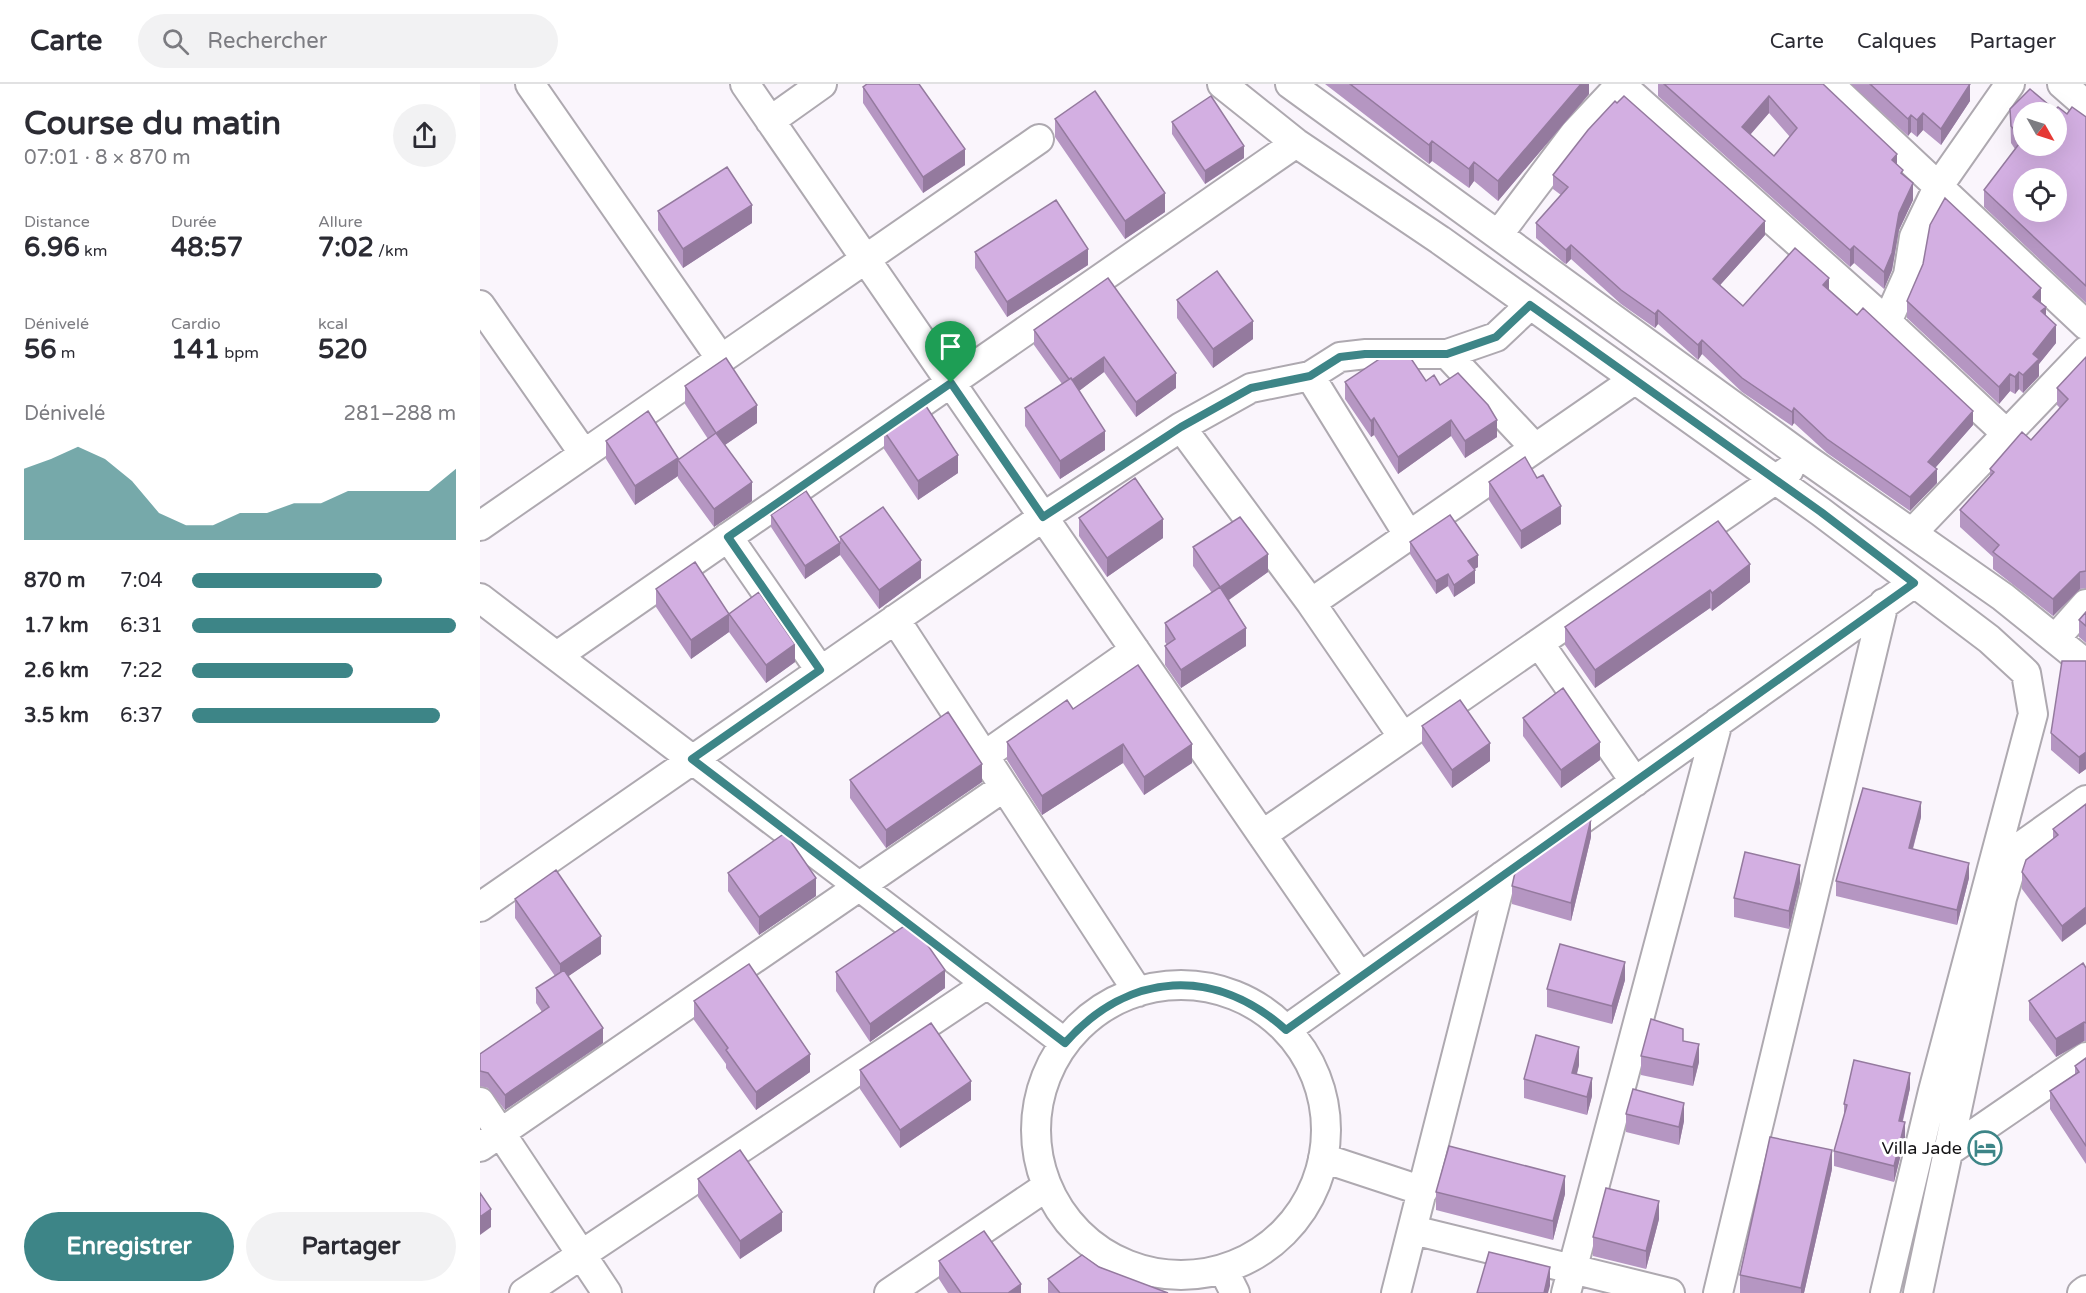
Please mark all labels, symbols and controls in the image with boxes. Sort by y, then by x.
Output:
search box [138,14,558,68]
text: Carte [30,24,102,58]
icon: search [159,25,192,58]
text: Rechercher [207,28,327,54]
text: Carte [1770,29,1824,54]
text: Calques [1857,29,1937,54]
text: Partager [1970,29,2056,54]
north arrow [2013,102,2067,156]
map controls [2013,102,2067,222]
text: Course du matin [24,104,281,143]
button: share [393,104,456,167]
text: 07:01 · 8 × 870 m [24,146,191,170]
button: locate [2013,168,2067,222]
text: Distance [24,212,90,232]
text: Durée [171,212,217,232]
text: Allure [318,212,363,232]
text: 6.96 [24,232,80,263]
text: 48:57 [171,232,243,263]
text: 7:02 [318,232,374,263]
text: km [80,241,107,261]
text: /km [374,241,408,261]
text: Dénivelé [24,314,89,334]
text: Cardio [171,314,221,334]
text: kcal [318,314,348,334]
pin [925,321,976,383]
icon: arrive [934,330,967,363]
text: 56 [24,334,57,365]
text: 141 [171,334,220,365]
text: 520 [318,334,367,365]
text: m [57,343,76,363]
text: bpm [220,343,259,363]
text: Dénivelé [24,402,105,426]
text: 281–288 m [343,402,456,426]
text: 870 m [24,569,85,593]
text: 7:04 [120,569,163,593]
text: 1.7 km [24,614,89,638]
text: 6:31 [120,614,163,638]
text: 2.6 km [24,659,89,683]
text: 7:22 [120,659,163,683]
text: 3.5 km [24,704,89,728]
text: 6:37 [120,704,163,728]
hotel icon: Villa Jade [1967,1130,2003,1166]
place label: Villa Jade [1881,1137,1962,1159]
button: Enregistrer [24,1212,234,1281]
button: Partager [246,1212,456,1281]

